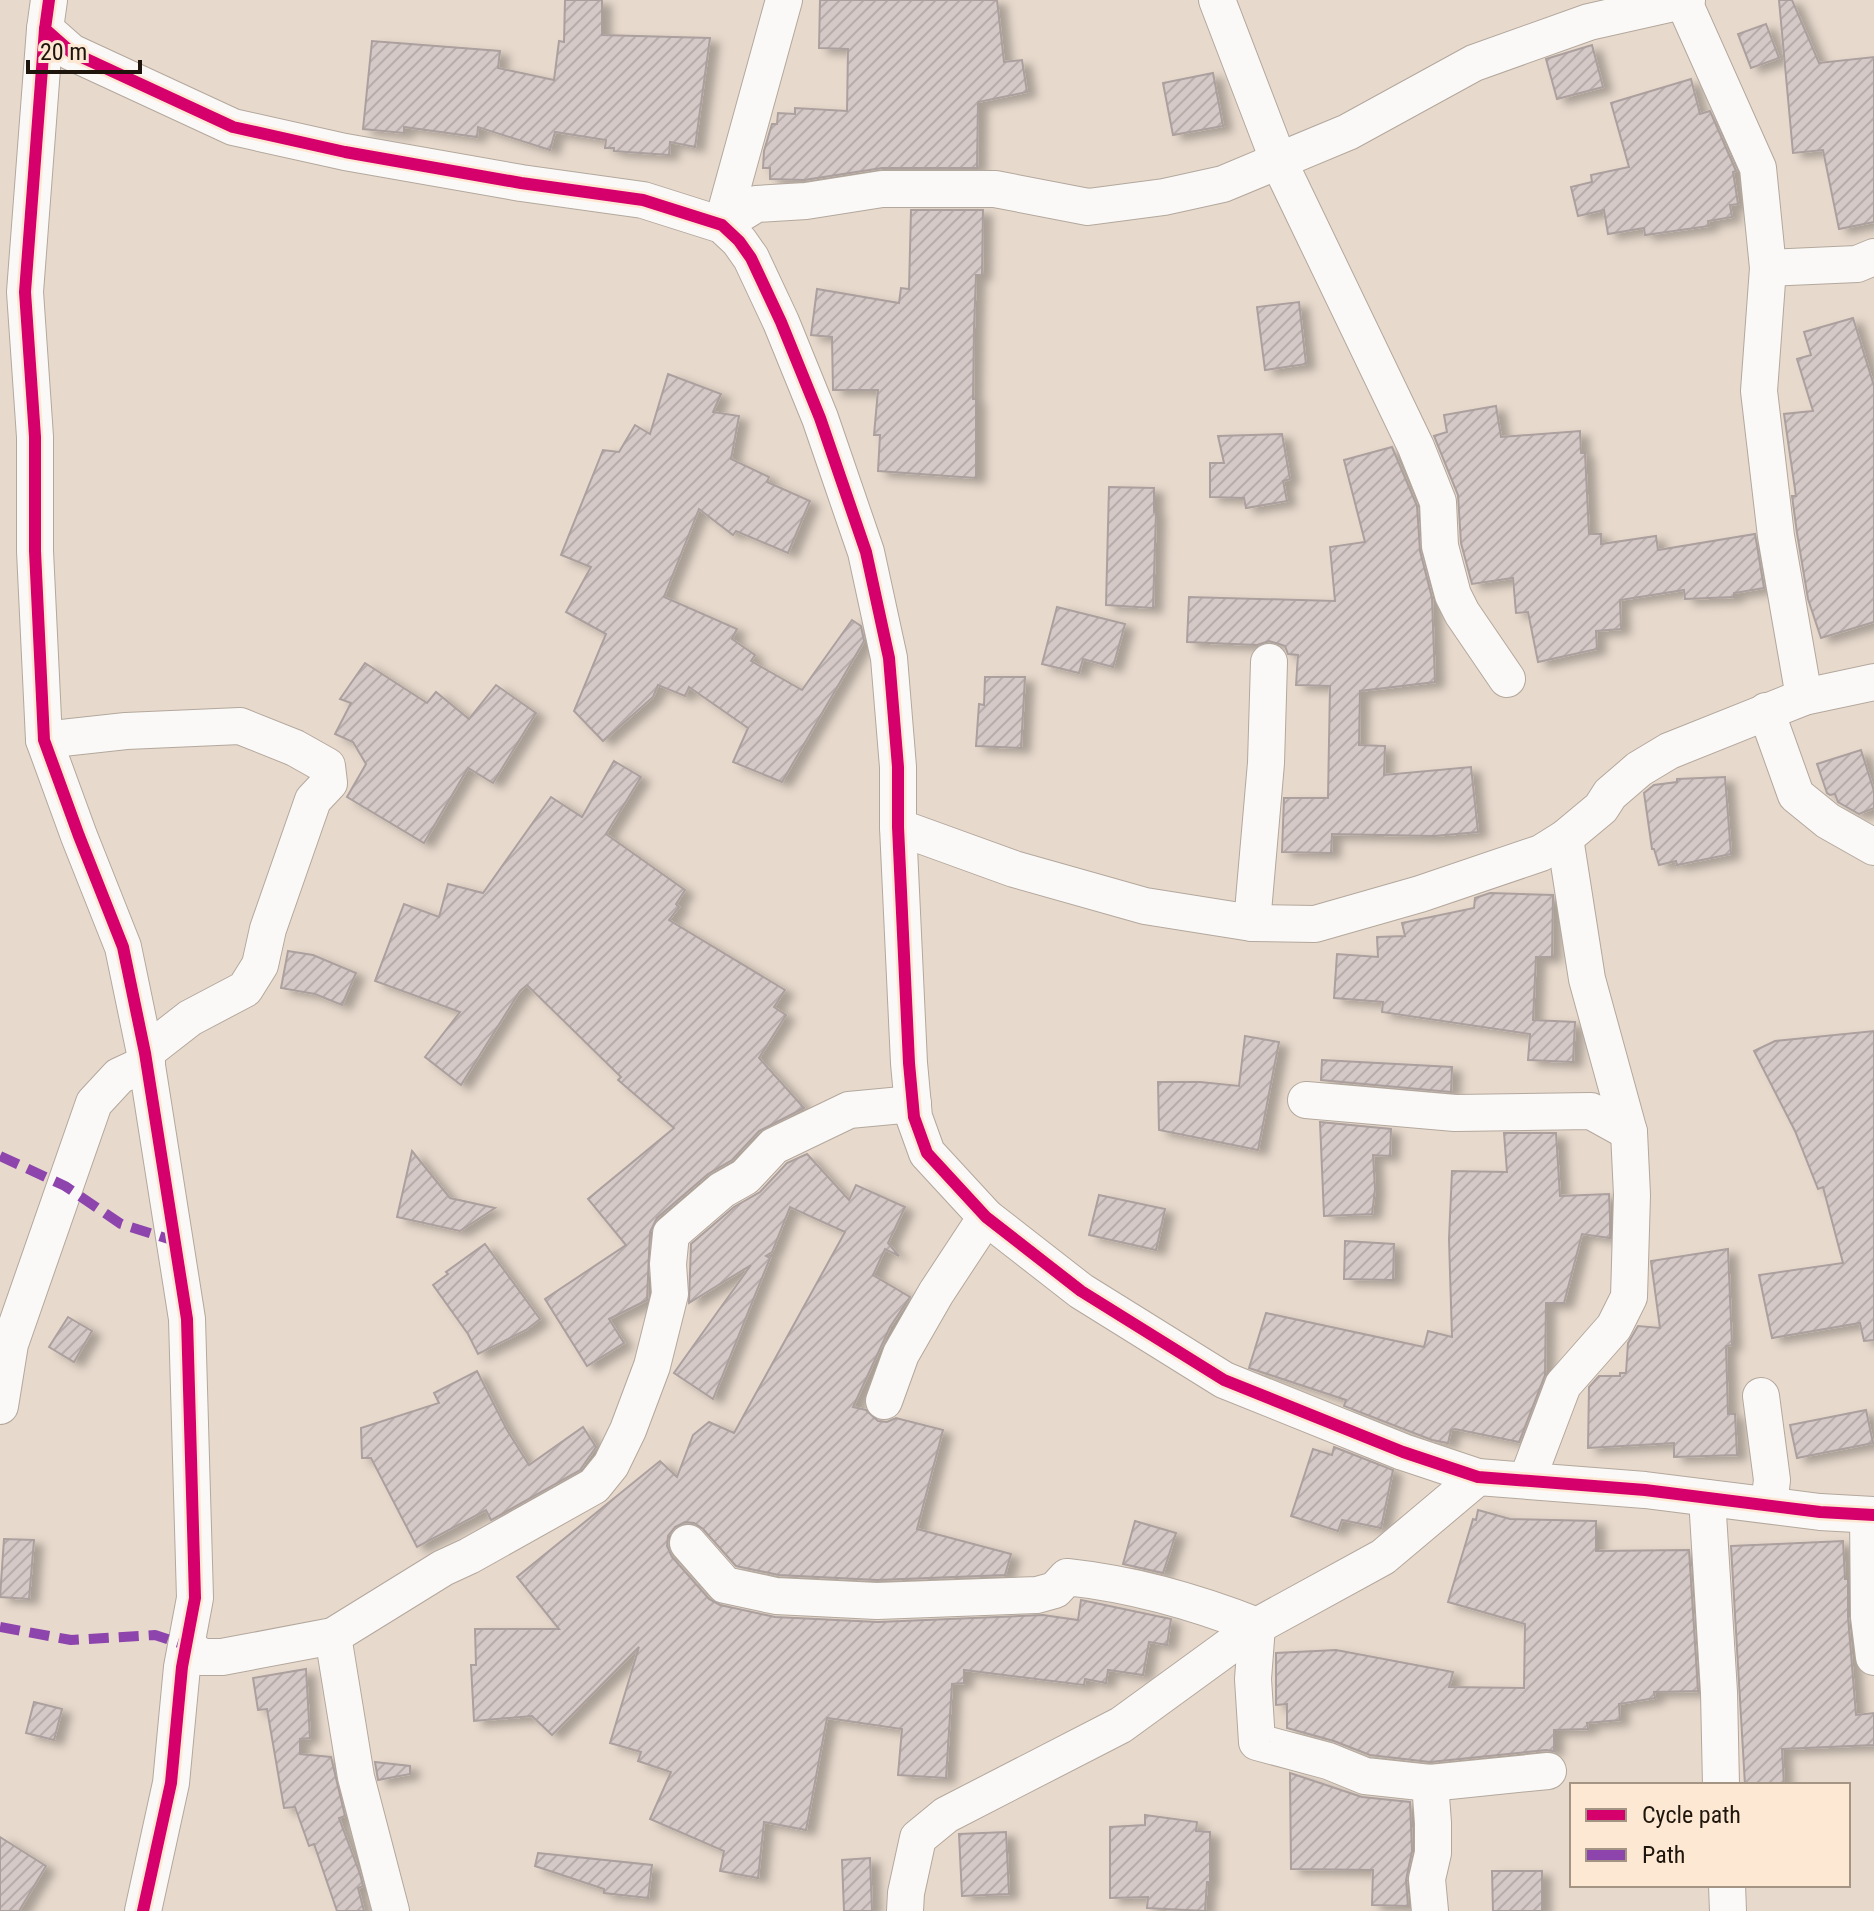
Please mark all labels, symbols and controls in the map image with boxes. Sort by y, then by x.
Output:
scale bar [28,24,140,74]
text: 20 m [40,38,87,66]
legend [1570,1783,1850,1887]
text: Cycle path [1642,1801,1741,1829]
text: Path [1642,1841,1685,1869]

